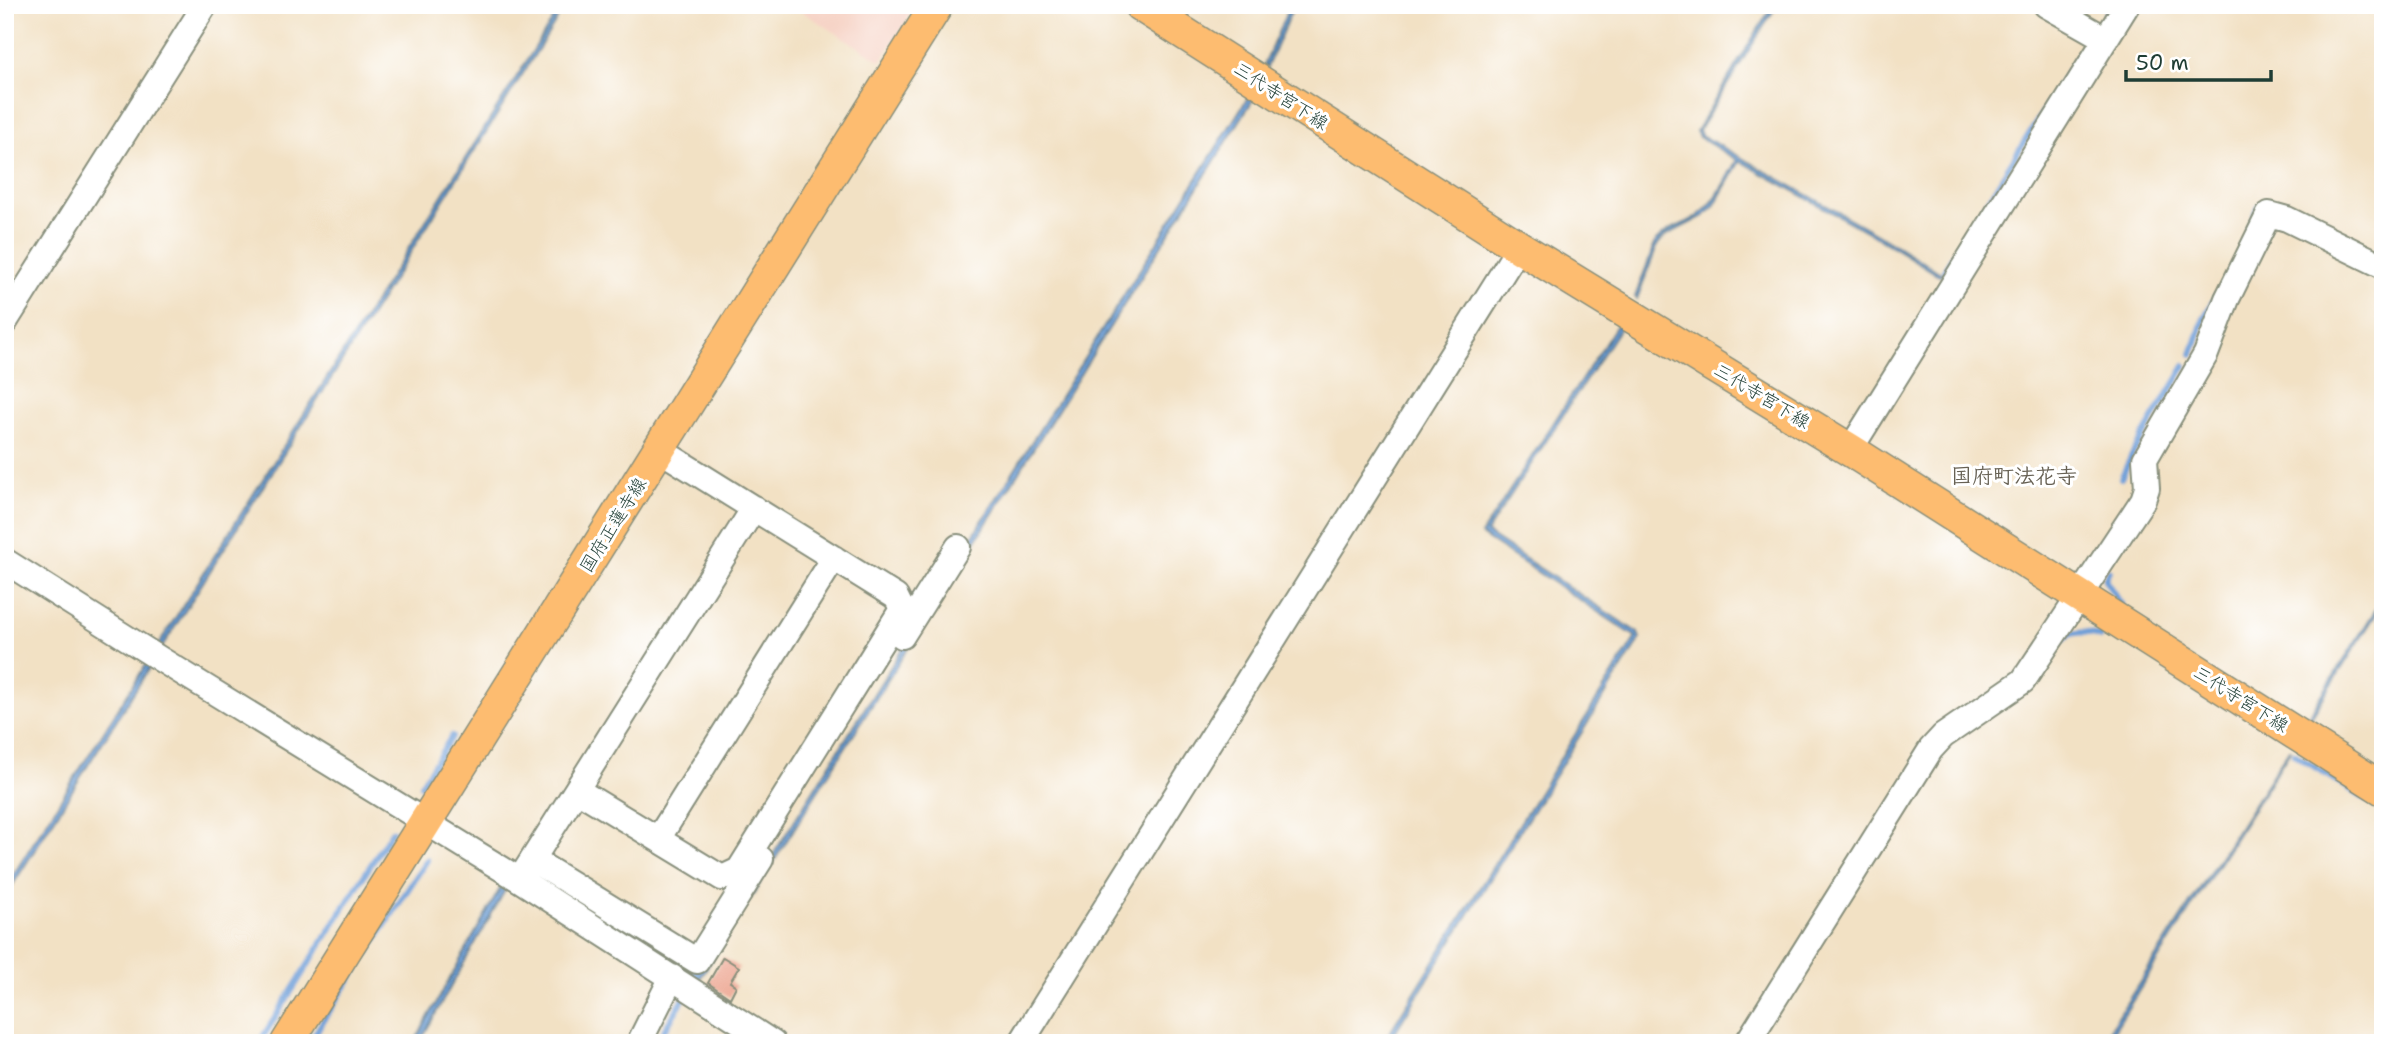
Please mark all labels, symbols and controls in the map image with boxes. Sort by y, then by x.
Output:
scale bar [2126,38,2271,82]
text: 50 m [2136,49,2189,77]
street label: 三代寺宮下線 [1229,57,1333,135]
street label: 三代寺宮下線 [1710,358,1814,434]
district label: 国府町法花寺 [1951,462,2077,490]
street label: 国府正蓮寺線 [574,473,652,577]
street label: 三代寺宮下線 [2189,660,2293,738]

